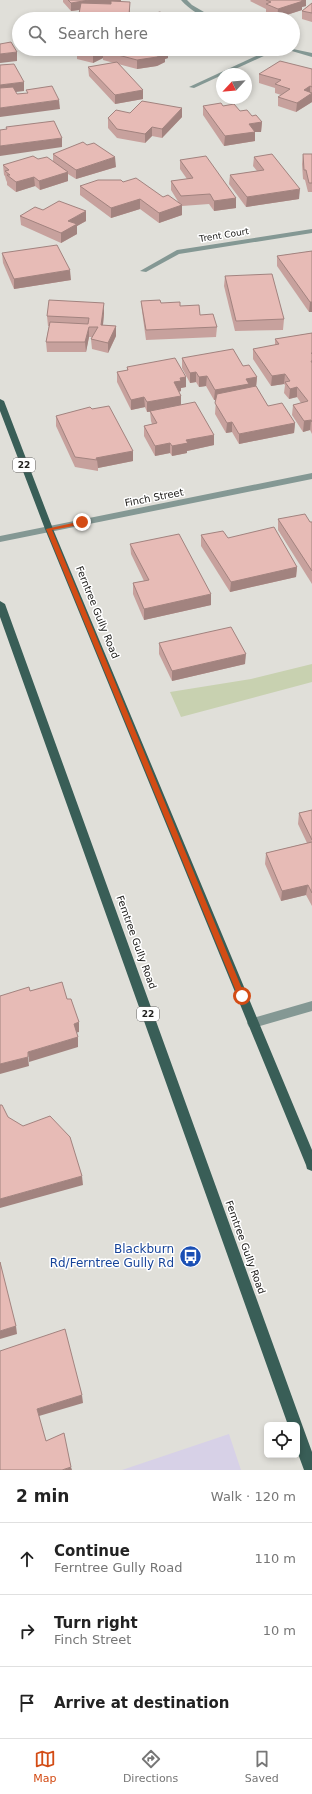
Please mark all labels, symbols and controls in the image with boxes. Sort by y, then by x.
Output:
search box [12,12,300,56]
icon: search [26,23,48,45]
text: Search here [58,25,148,43]
north arrow [216,68,252,104]
street label: Trent Court [198,226,250,244]
road number: 22 [13,458,35,472]
street label: Finch Street [124,486,184,509]
route end [73,513,91,531]
street label: Ferntree Gully Road [74,564,121,660]
street label: Ferntree Gully Road [114,894,159,990]
route start [233,987,251,1005]
road number: 22 [137,1007,159,1021]
street label: Ferntree Gully Road [223,1199,268,1295]
place label: Blackburn Rd/Ferntree Gully Rd [50,1242,174,1270]
bus stop icon: Blackburn Rd/Ferntree Gully Rd [177,1243,203,1269]
map controls [264,1422,300,1458]
button: locate [264,1422,300,1458]
text: 2 min [16,1486,69,1506]
text: Walk · 120 m [211,1489,296,1504]
text: Continue [54,1542,130,1560]
icon: ahead [16,1548,38,1570]
text: 110 m [254,1551,296,1566]
text: Ferntree Gully Road [54,1560,182,1575]
text: Turn right [54,1614,138,1632]
icon: right [16,1620,38,1642]
text: 10 m [263,1623,296,1638]
text: Finch Street [54,1632,131,1647]
icon: arrive [16,1692,38,1714]
text: Arrive at destination [54,1694,229,1712]
tab: Map [33,1748,56,1785]
tab: Directions [123,1748,178,1785]
tab: Saved [245,1748,279,1785]

